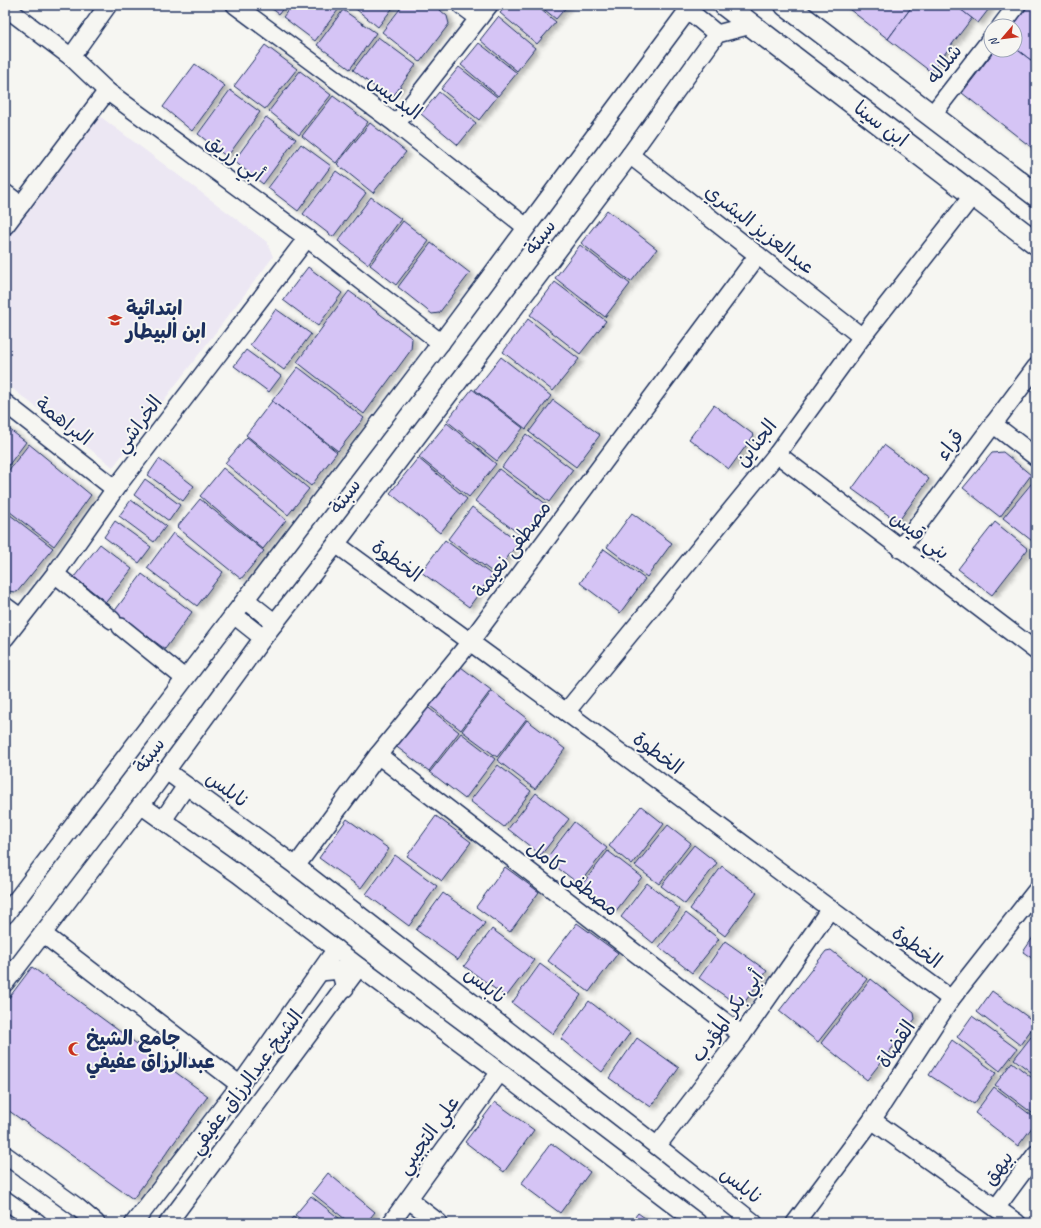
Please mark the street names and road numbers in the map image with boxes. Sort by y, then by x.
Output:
street label: شلاله [921,39,967,89]
street label: البدليس [363,69,427,125]
street label: ابن سينا [849,95,913,153]
street label: أبي زريق [198,129,269,191]
street label: عبدالعزيز البشري [699,178,820,281]
street label: سبتة [519,214,561,260]
street label: الخراشي [108,390,172,461]
street label: البراهمة [31,391,97,451]
street label: الجناين [729,414,783,472]
street label: قراء [930,425,970,465]
street label: سبتة [324,473,366,519]
street label: مصطفى نعيمة [467,495,557,603]
street label: بني قيس [882,505,955,569]
street label: الخطوة [367,534,427,588]
street label: الخطوة [628,726,688,780]
street label: سبتة [128,732,170,778]
street label: نابلس [201,765,253,813]
street label: مصطفى كامل [522,834,624,922]
street label: الخطوة [887,920,947,974]
street label: نابلس [459,961,511,1009]
street label: أبي بكر المؤدب [685,965,773,1070]
street label: الشيخ عبدالرزاق عفيفي [183,1005,313,1162]
street label: القضاة [871,1015,921,1073]
street label: علي التجيبي [391,1091,469,1182]
street label: بيهق [977,1146,1019,1190]
street label: نابلس [715,1161,767,1209]

